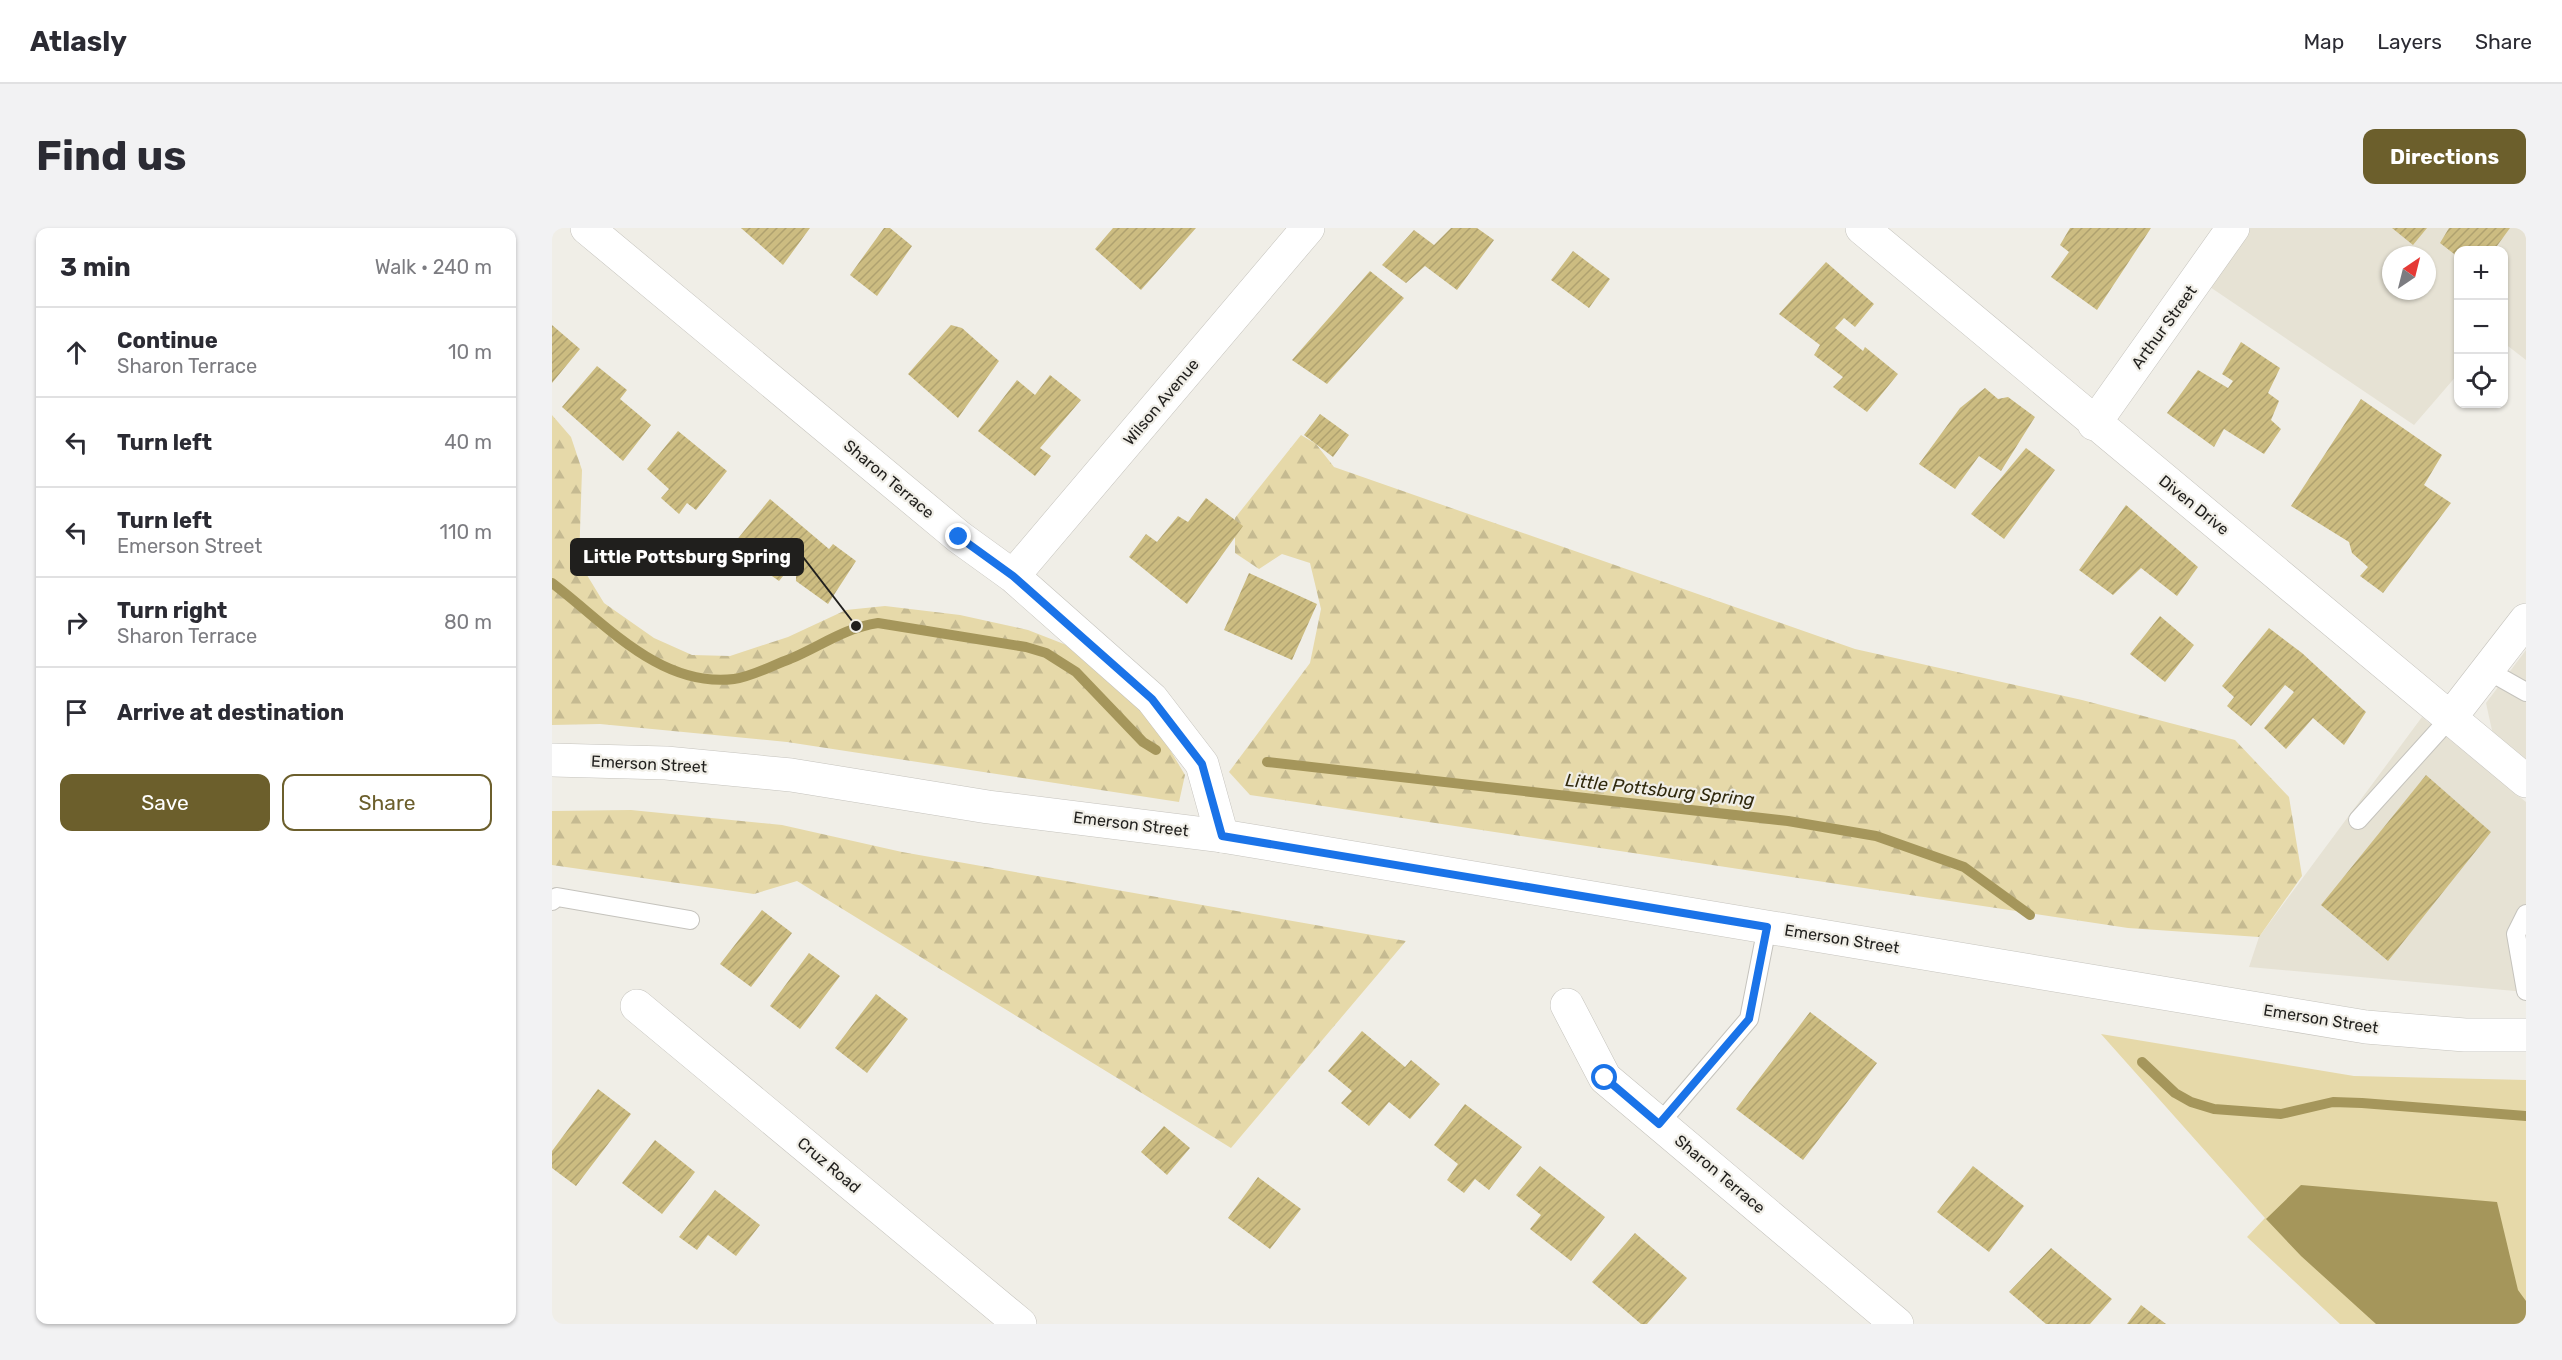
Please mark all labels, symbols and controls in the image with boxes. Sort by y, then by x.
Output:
text: Atlasly [30,25,127,58]
text: Map [2303,29,2344,54]
text: Layers [2377,29,2442,54]
text: Share [2475,29,2532,54]
button: Directions [2363,129,2526,184]
text: Find us [36,131,187,181]
north arrow [2382,246,2436,300]
map controls [2454,246,2508,408]
button: + [2454,246,2508,300]
text: 3 min [60,252,131,283]
text: Walk · 240 m [375,255,492,279]
street label: Arthur Street [2127,282,2201,372]
button: − [2454,300,2508,354]
text: Continue [117,327,218,354]
icon: ahead [60,336,93,369]
text: 10 m [448,340,492,364]
text: Sharon Terrace [117,354,257,378]
button: locate [2454,354,2508,408]
street label: Wilson Avenue [1119,355,1203,449]
icon: left [60,426,93,459]
text: Turn left [117,429,212,456]
text: 40 m [444,430,492,454]
street label: Sharon Terrace [840,436,938,522]
street label: Diven Drive [2155,471,2233,539]
text: Turn left [117,507,212,534]
icon: left [60,516,93,549]
text: 110 m [440,520,492,544]
route end [945,523,971,549]
text: Emerson Street [117,534,262,558]
callout: Little Pottsburg Spring [571,539,803,575]
text: Little Pottsburg Spring [583,546,791,568]
text: Turn right [117,597,227,624]
icon: right [60,606,93,639]
text: 80 m [444,610,492,634]
text: Sharon Terrace [117,624,257,648]
icon: arrive [60,696,93,729]
text: Arrive at destination [117,699,344,726]
street label: Emerson Street [590,751,708,777]
water label: Little Pottsburg Spring [1564,769,1756,811]
button: Save [60,774,270,831]
button: Share [282,774,492,831]
street label: Emerson Street [1072,807,1190,841]
street label: Emerson Street [1783,921,1901,957]
street label: Emerson Street [2262,1001,2380,1037]
route start [1591,1064,1617,1090]
street label: Sharon Terrace [1671,1131,1769,1217]
street label: Cruz Road [794,1133,864,1197]

